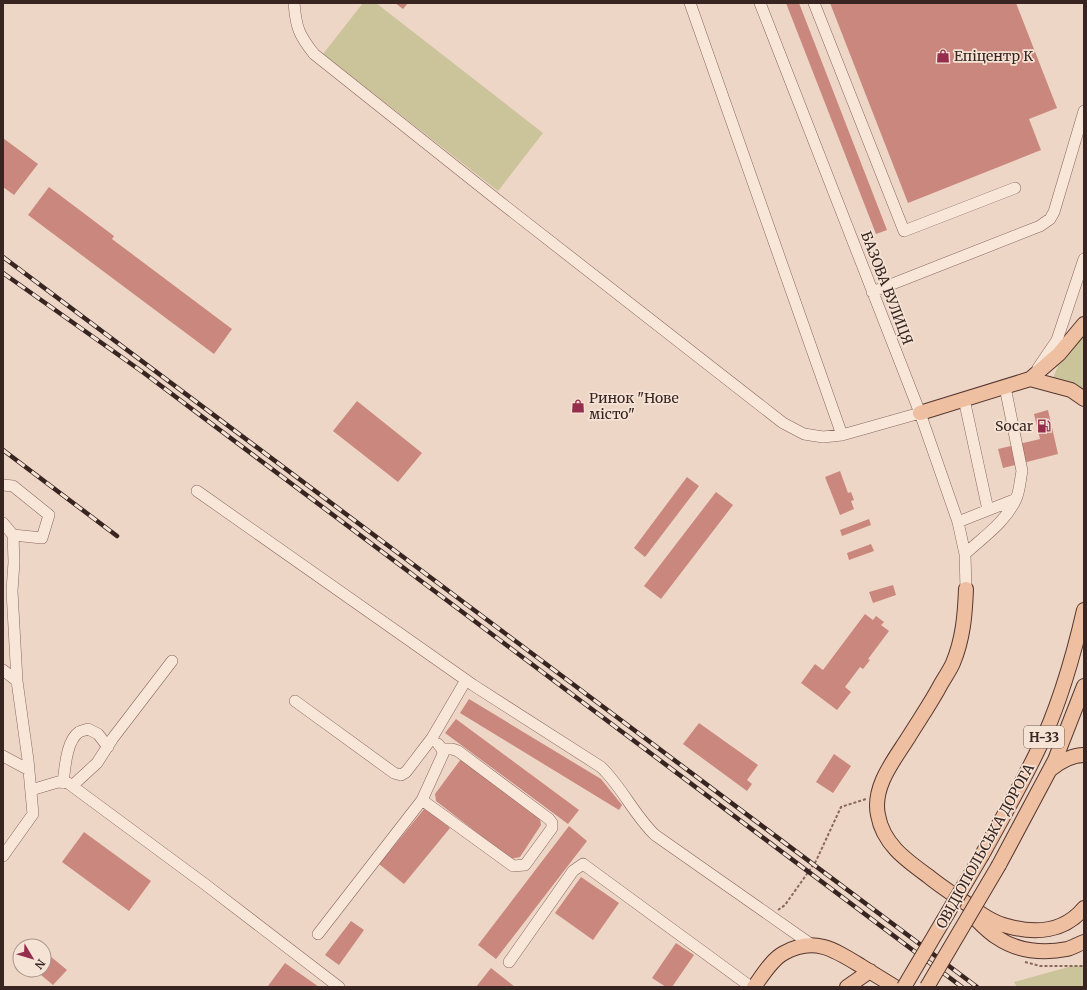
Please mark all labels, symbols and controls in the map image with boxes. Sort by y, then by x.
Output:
place label: Епіцентр К [954,47,1033,65]
shop icon: Епіцентр К [935,48,951,64]
street label: БАЗОВА ВУЛИЦЯ [857,229,917,347]
place label: Ринок "Нове місто" [589,389,679,423]
shop icon: Ринок "Нове місто" [570,398,586,414]
place label: Socar [995,417,1033,435]
fuel station icon: Socar [1036,418,1052,434]
road number: Н-33 [1024,726,1064,748]
street label: ОВІДІОПОЛЬСЬКА ДОРОГА [932,760,1038,932]
north arrow [12,938,52,978]
text: N [32,956,48,972]

